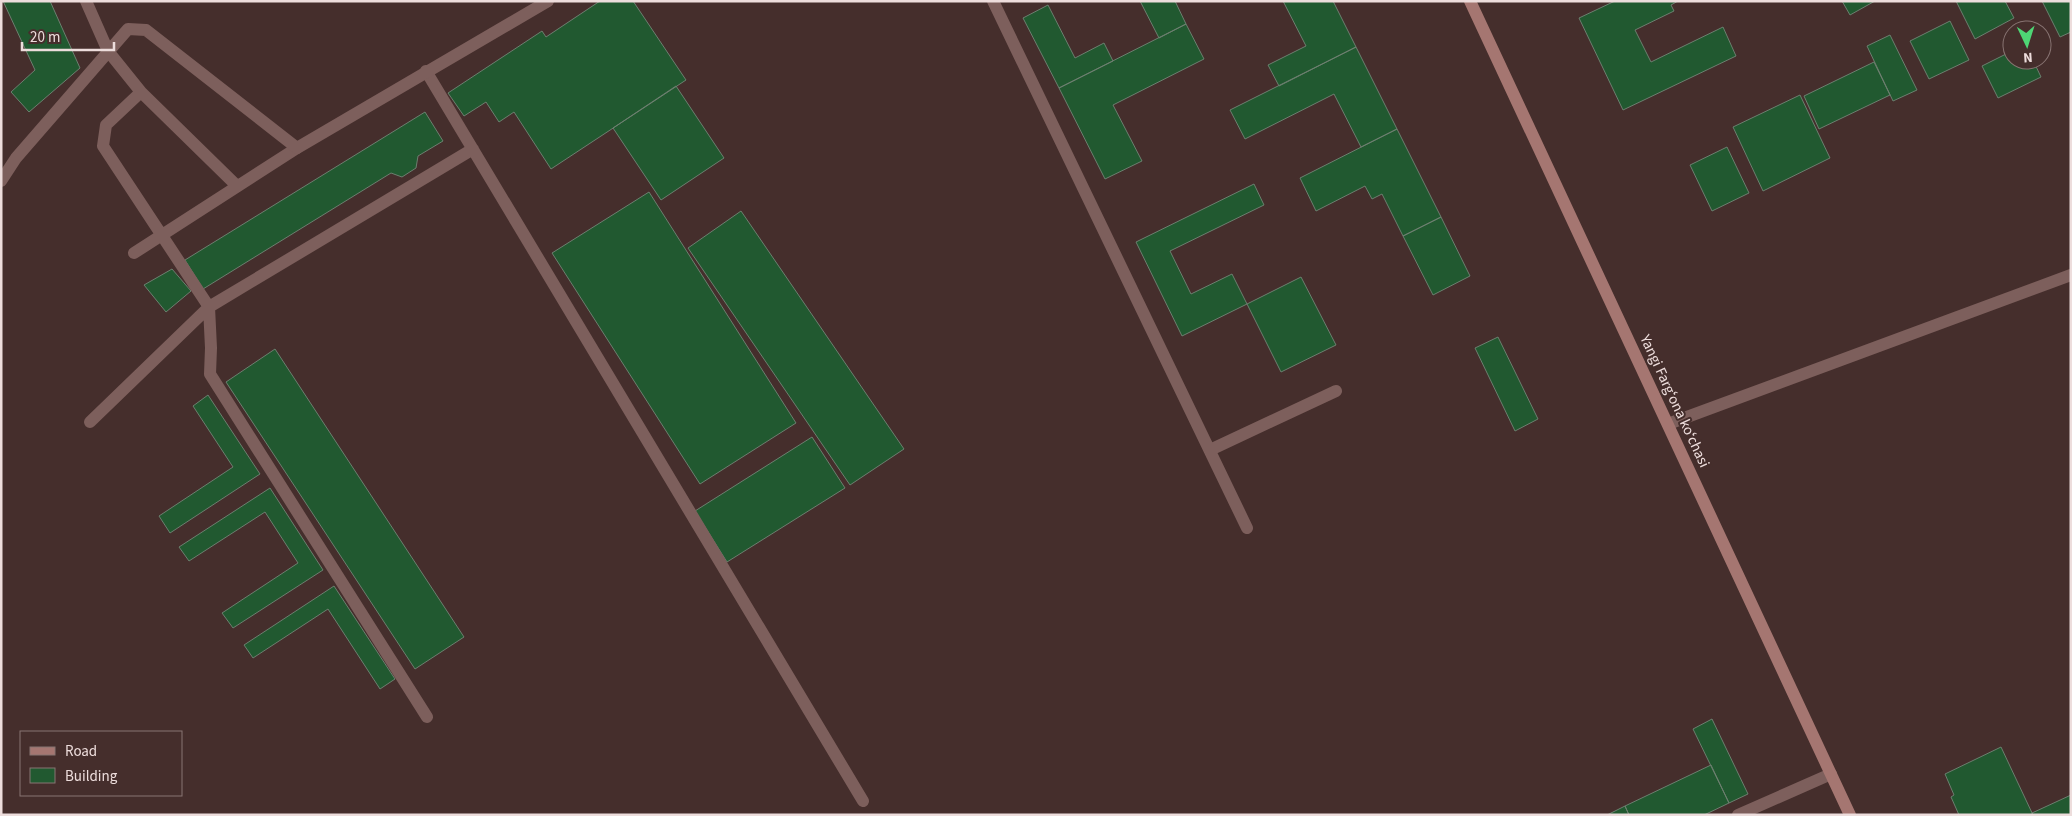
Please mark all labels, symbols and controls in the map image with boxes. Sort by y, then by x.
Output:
scale bar [22,20,115,52]
north arrow [2002,20,2052,70]
text: 20 m [30,27,60,48]
text: N [2022,47,2033,67]
street label: Yangi Fargʻona koʻchasi [1634,330,1715,471]
legend [20,731,182,796]
text: Road [65,741,97,762]
text: Building [65,766,118,787]

